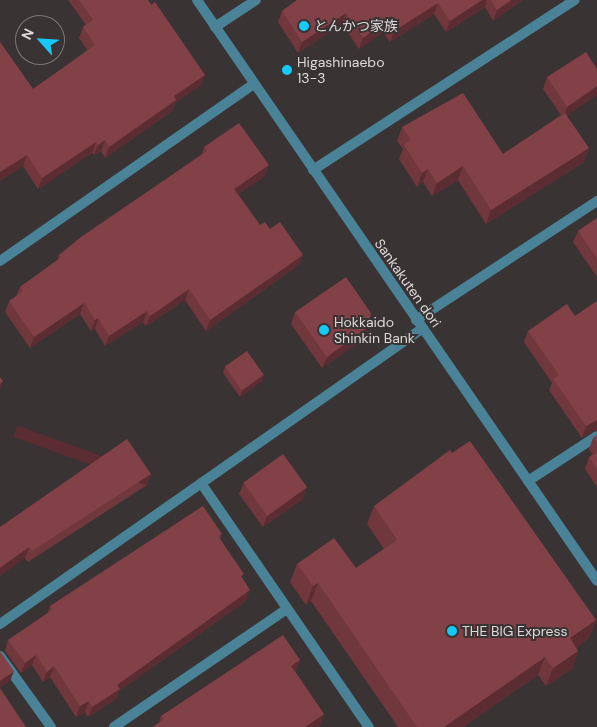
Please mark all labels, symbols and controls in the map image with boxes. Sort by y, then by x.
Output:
north arrow [15,15,65,65]
place label: とんかつ家族 [314,18,398,34]
marker: とんかつ家族 [298,20,310,32]
text: N [17,25,38,42]
place label: Higashinaebo 13-3 [297,54,384,86]
marker: Higashinaebo 13-3 [281,64,293,76]
street label: Sankakuten dori [371,236,445,330]
place label: Hokkaido Shinkin Bank [334,314,415,347]
marker: Hokkaido Shinkin Bank [318,324,330,336]
place label: THE BIG Express [462,623,568,639]
marker: THE BIG Express [446,625,458,637]

